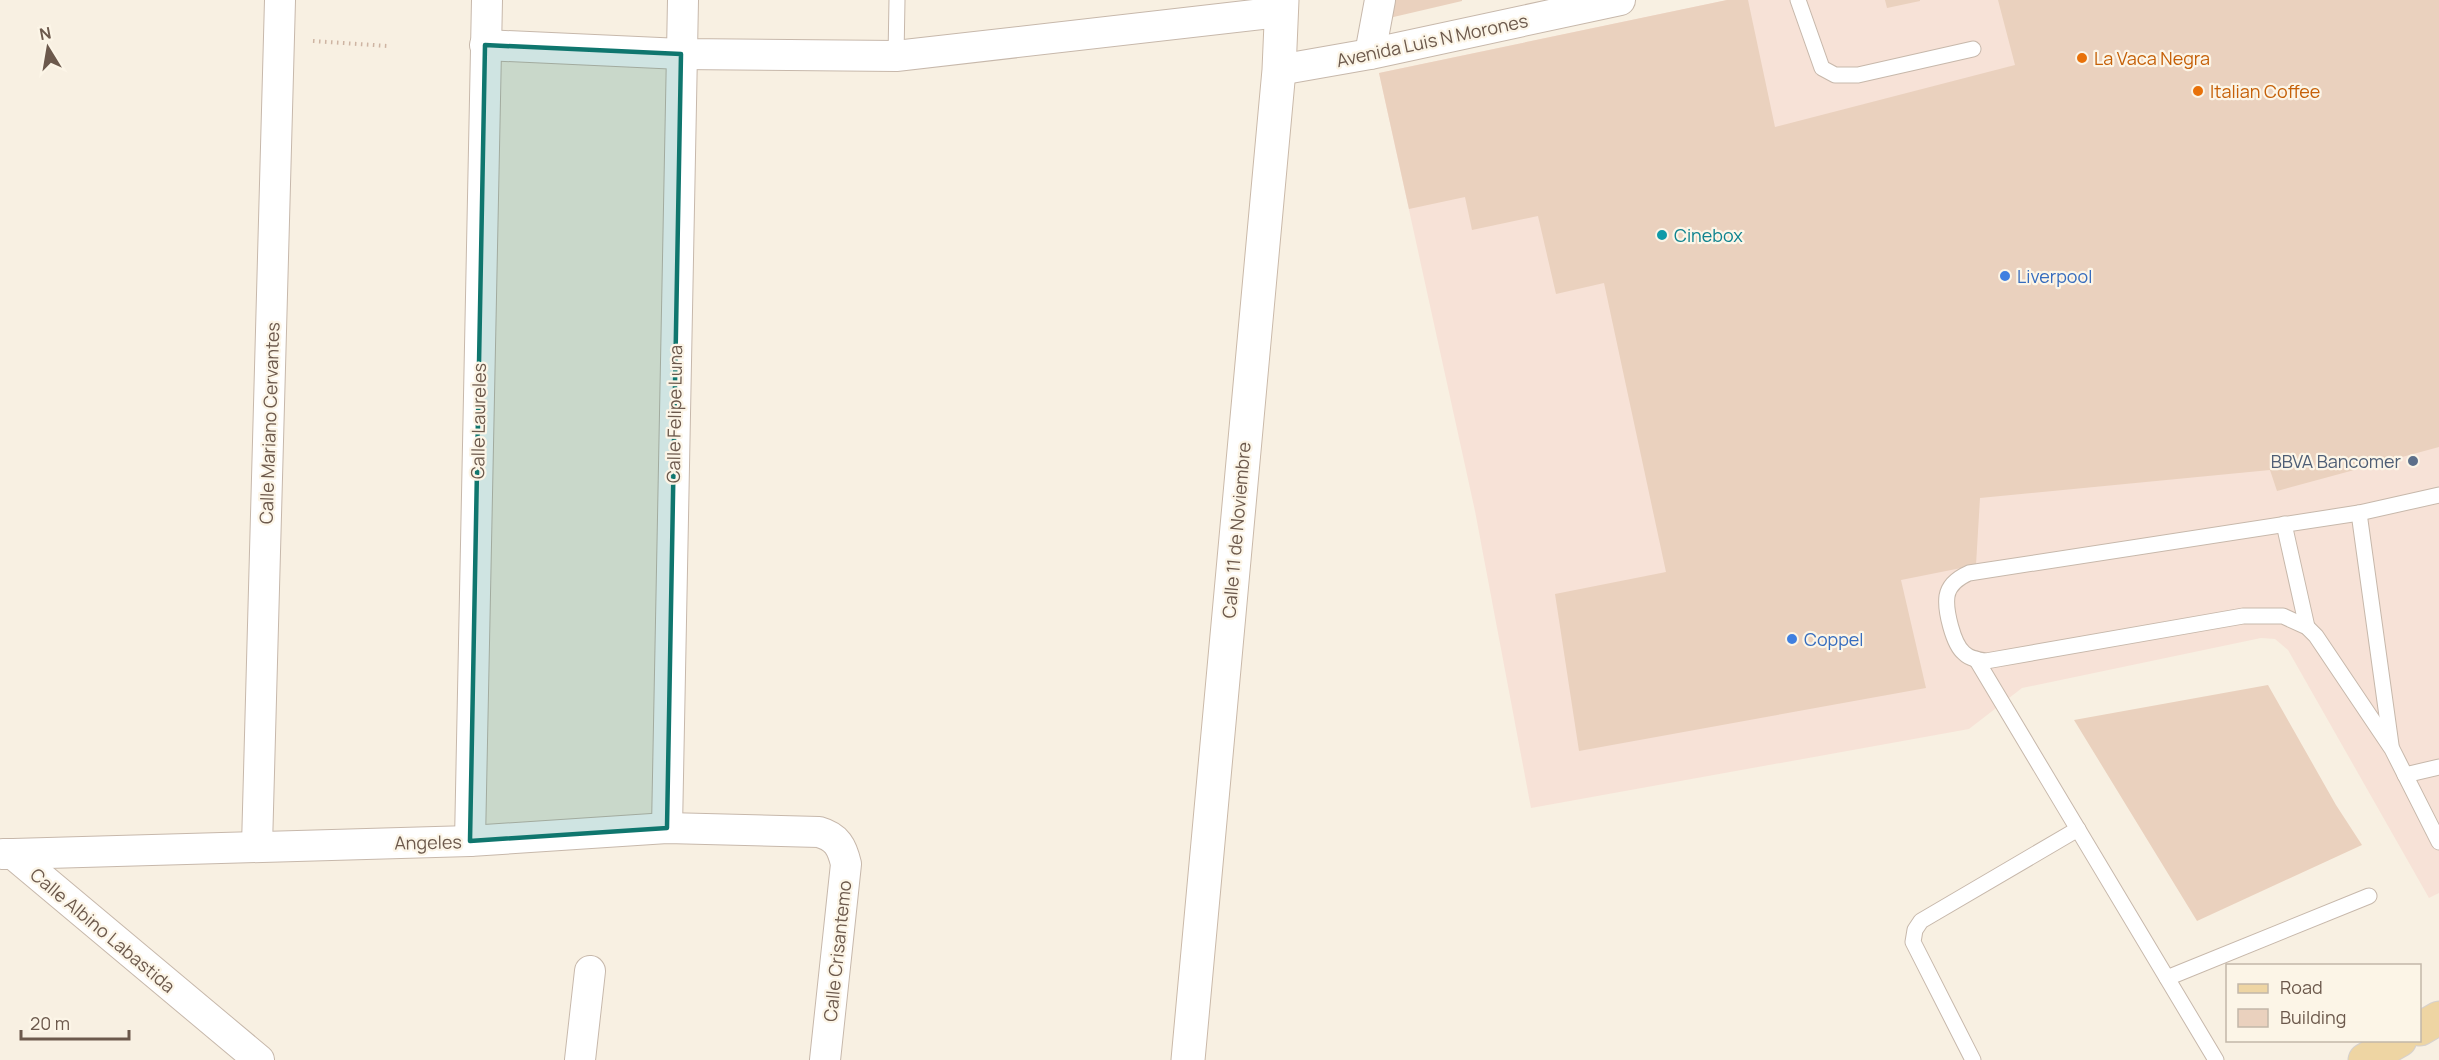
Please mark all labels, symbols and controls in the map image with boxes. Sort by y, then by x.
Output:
street label: Avenida Luis N Morones [1334,8,1530,72]
north arrow [18,18,78,78]
text: N [37,21,53,45]
place label: La Vaca Negra [2094,46,2210,70]
marker: La Vaca Negra [2075,51,2089,65]
place label: Italian Coffee [2210,79,2320,103]
marker: Italian Coffee [2191,84,2205,98]
place label: Cinebox [1674,223,1743,247]
marker: Cinebox [1655,228,1669,242]
place label: Liverpool [2017,264,2092,288]
marker: Liverpool [1998,269,2012,283]
street label: Calle Mariano Cervantes [253,322,285,524]
street label: Calle Felipe Luna [661,345,687,483]
street label: Calle Laureles [465,363,491,479]
street label: Calle 11 de Noviembre [1216,441,1256,619]
place label: BBVA Bancomer [2271,449,2402,473]
marker: BBVA Bancomer [2406,454,2420,468]
place label: Coppel [1804,627,1864,651]
marker: Coppel [1785,632,1799,646]
street label: Angeles [394,829,462,855]
street label: Calle Albino Labastida [26,862,180,998]
street label: Calle Crisantemo [818,879,856,1023]
legend [2226,964,2421,1042]
text: Road [2280,975,2323,999]
scale bar [21,1003,129,1041]
text: Building [2280,1005,2346,1029]
text: 20 m [30,1011,70,1035]

